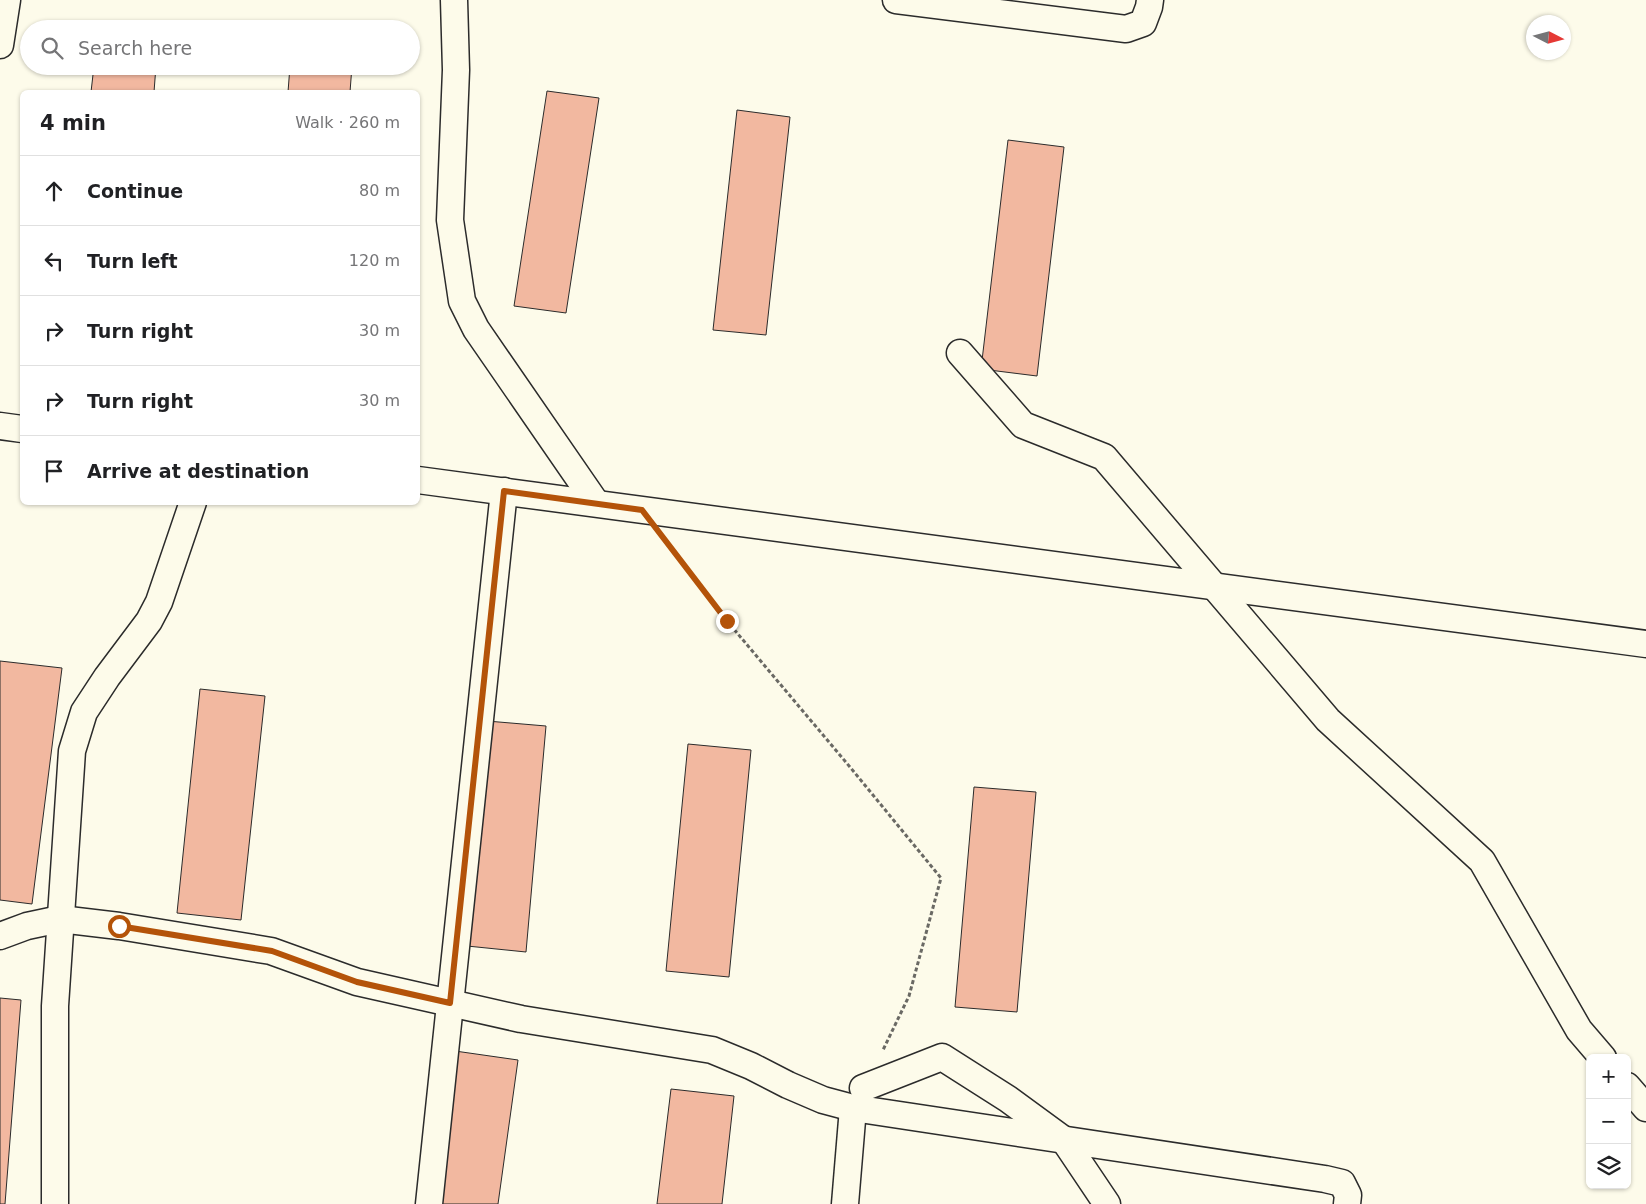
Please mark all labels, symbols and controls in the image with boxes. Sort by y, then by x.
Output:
north arrow [1526,15,1571,60]
search box [20,20,420,75]
icon: search [38,34,66,62]
text: Search here [78,37,192,59]
text: 4 min [40,111,106,135]
text: Walk · 260 m [295,113,400,132]
icon: ahead [40,177,68,205]
text: Continue [87,180,183,202]
text: 80 m [359,181,400,200]
icon: left [40,247,68,275]
text: Turn left [87,250,178,272]
text: 120 m [349,251,400,270]
icon: right [40,317,68,345]
text: Turn right [87,320,193,342]
text: 30 m [359,321,400,340]
icon: right [40,387,68,415]
text: Turn right [87,390,193,412]
text: 30 m [359,391,400,410]
icon: arrive [40,457,68,485]
text: Arrive at destination [87,460,309,482]
route end [716,610,739,633]
route start [108,915,131,938]
map controls [1586,1054,1631,1189]
button: + [1586,1054,1631,1099]
button: − [1586,1099,1631,1144]
button: layers [1586,1144,1631,1189]

